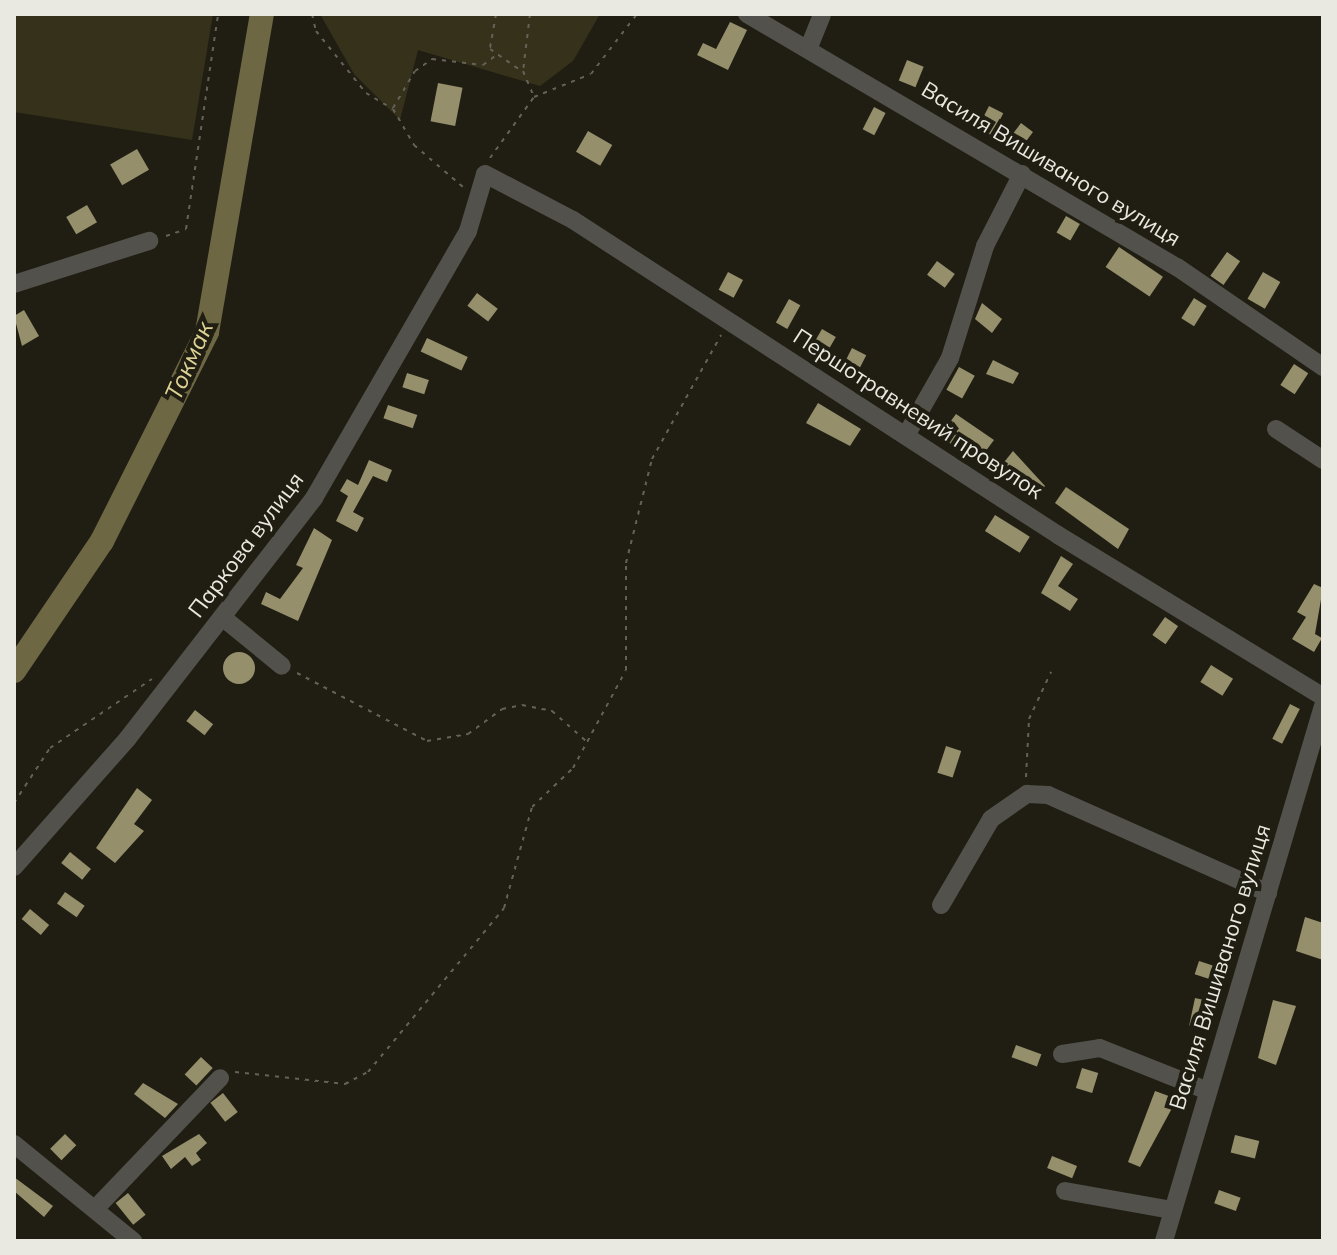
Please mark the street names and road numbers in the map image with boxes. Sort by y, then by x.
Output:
street label: Василя Вишиваного вулиця [917,76,1185,252]
street label: Першотравневий провулок [788,323,1048,505]
street label: Паркова вулиця [183,467,309,623]
street label: Василя Вишиваного вулиця [1164,821,1276,1113]

